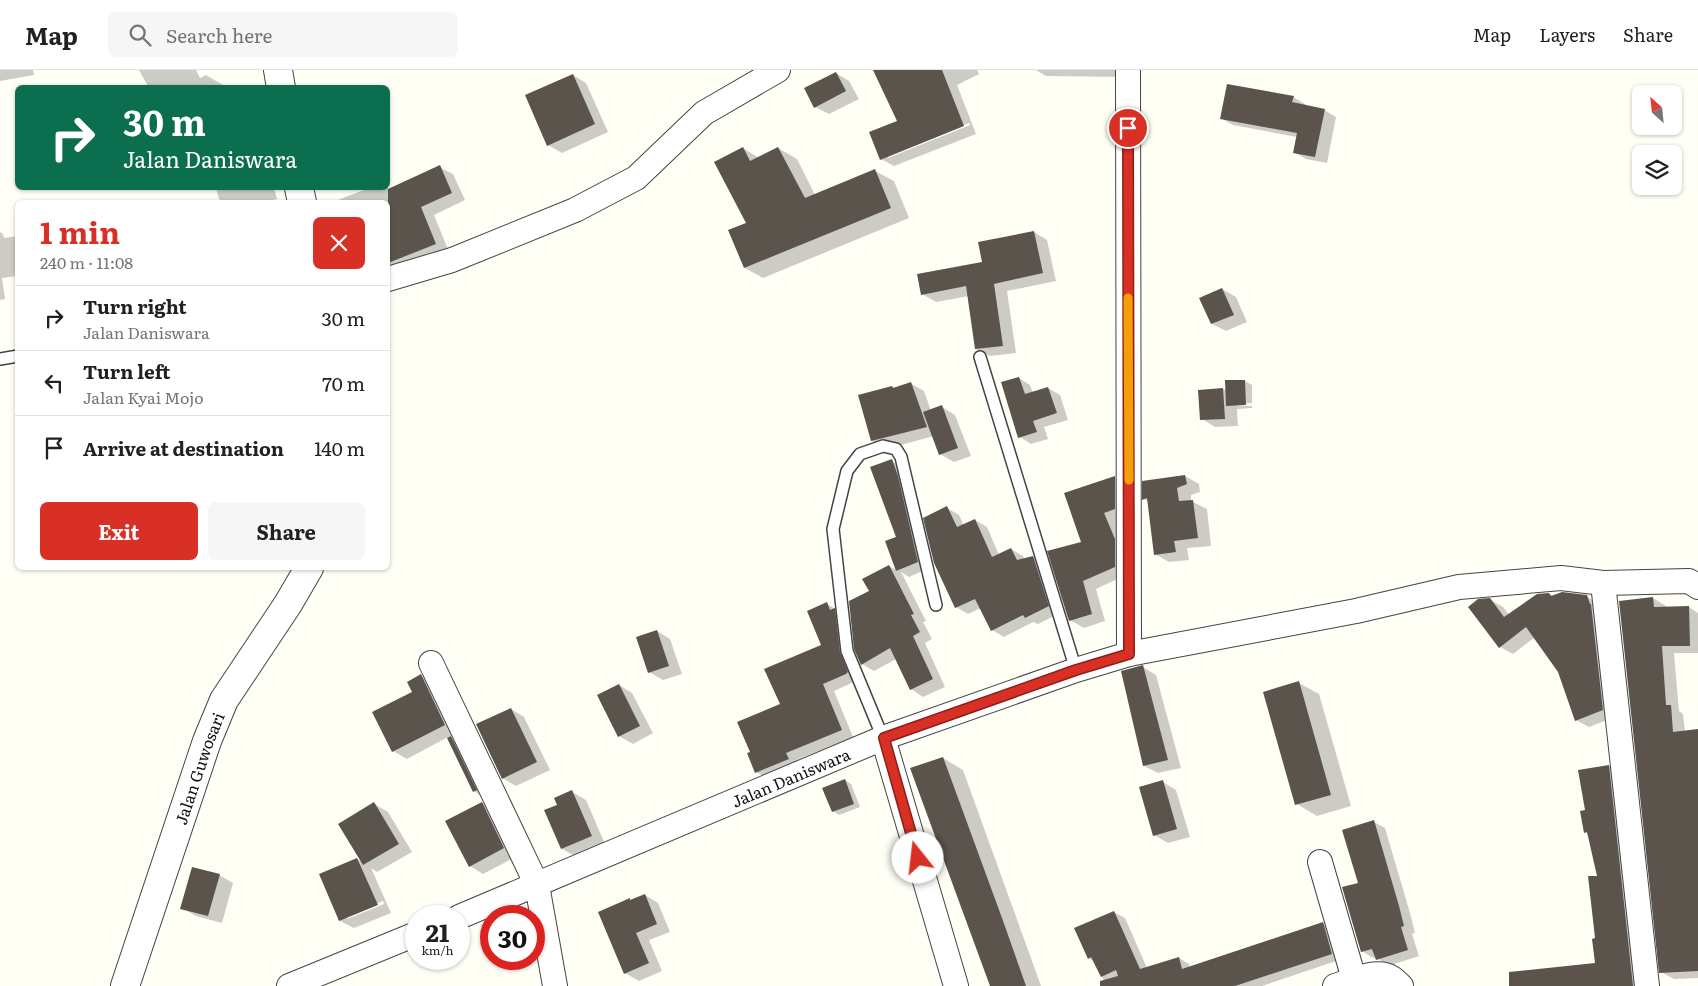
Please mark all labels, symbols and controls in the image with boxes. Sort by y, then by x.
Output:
search box [108,12,458,57]
text: Map [25,17,78,52]
icon: search [126,21,154,49]
text: Search here [166,21,272,49]
text: Map [1473,21,1511,48]
text: Layers [1539,21,1595,48]
text: Share [1623,21,1673,48]
north arrow [1632,85,1682,135]
map controls [1632,85,1682,195]
text: 30 m [123,95,206,147]
icon: right [40,105,105,170]
pin [1107,107,1149,149]
icon: arrive [1114,114,1142,142]
text: Jalan Daniswara [123,142,297,175]
button: layers [1632,145,1682,195]
text: 1 min [40,209,120,253]
button: close [313,217,365,269]
text: 240 m · 11:08 [40,250,133,274]
text: Turn right [83,292,187,320]
icon: right [40,304,68,332]
text: 30 m [321,304,365,332]
text: Jalan Daniswara [83,320,210,344]
text: Turn left [83,357,170,385]
icon: left [40,369,68,397]
text: 70 m [322,369,365,397]
text: Jalan Kyai Mojo [83,385,204,409]
icon: arrive [40,434,68,462]
text: Arrive at destination [83,434,284,462]
text: 140 m [314,434,365,462]
button: Exit [40,502,198,560]
button: Share [208,502,365,560]
street label: Jalan Guwosari [168,708,230,827]
street label: Jalan Daniswara [728,741,854,813]
position arrow [891,831,943,883]
speed limit sign: 30 [480,905,545,970]
text: 21 [426,913,449,950]
text: km/h [422,941,453,959]

